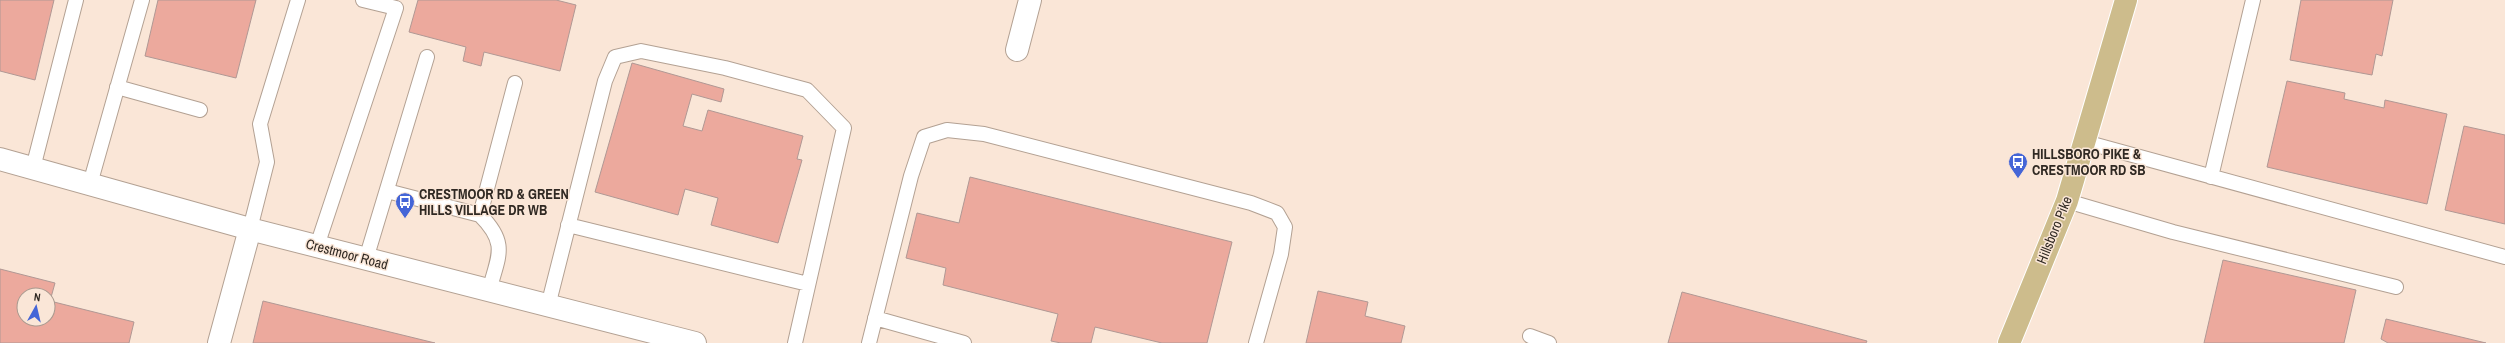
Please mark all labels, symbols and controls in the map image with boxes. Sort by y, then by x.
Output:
place label: HILLSBORO PIKE & CRESTMOOR RD SB [2032,145,2146,179]
bus stop icon: HILLSBORO PIKE & CRESTMOOR RD SB [2007,151,2029,179]
place label: CRESTMOOR RD & GREEN HILLS VILLAGE DR WB [419,185,569,219]
bus stop icon: CRESTMOOR RD & GREEN HILLS VILLAGE DR WB [394,191,416,219]
street label: Hillsboro Pike [2032,193,2076,267]
street label: Crestmoor Road [304,234,390,274]
north arrow [16,287,56,327]
text: N [33,290,42,304]

